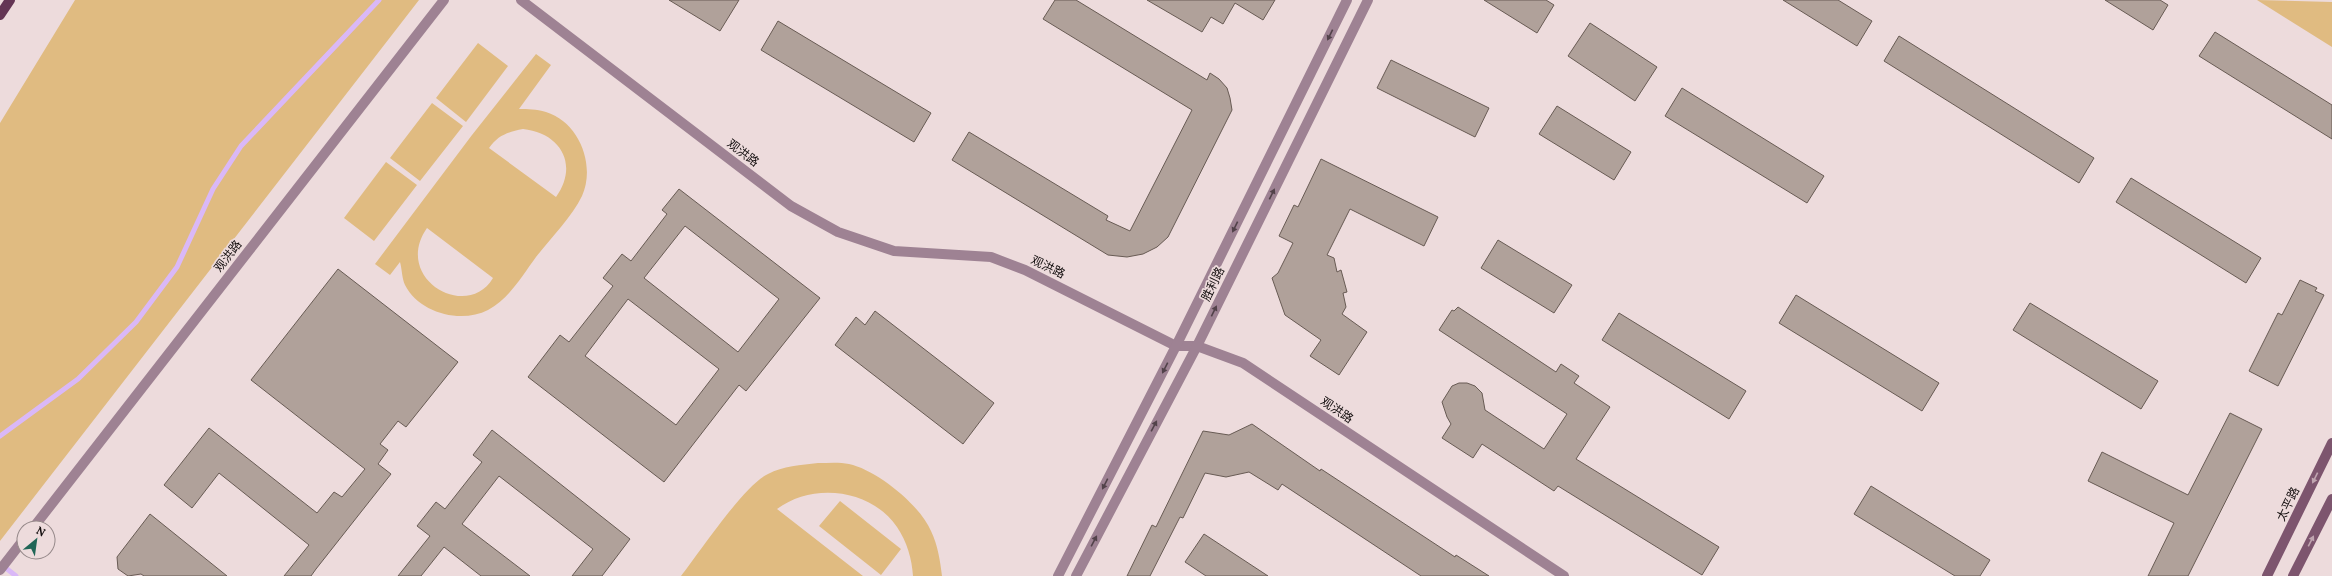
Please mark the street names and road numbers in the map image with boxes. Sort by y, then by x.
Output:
street label: 观洪路 [724,136,762,169]
street label: 观洪路 [211,237,245,274]
street label: 观洪路 [1029,252,1068,281]
street label: 胜利路 [1198,264,1227,303]
street label: 观洪路 [1318,393,1356,426]
street label: 太平路 [2273,484,2302,523]

